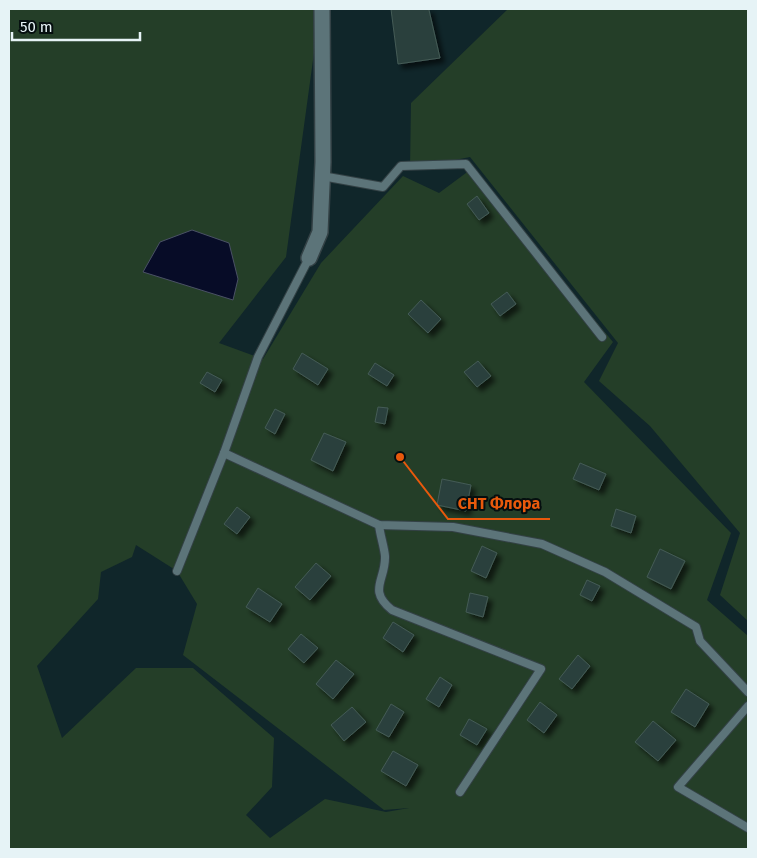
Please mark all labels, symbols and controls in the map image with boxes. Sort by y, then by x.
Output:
scale bar [12,10,140,42]
text: 50 m [20,18,53,36]
callout: СНТ Флора [448,488,550,519]
text: СНТ Флора [458,494,540,513]

